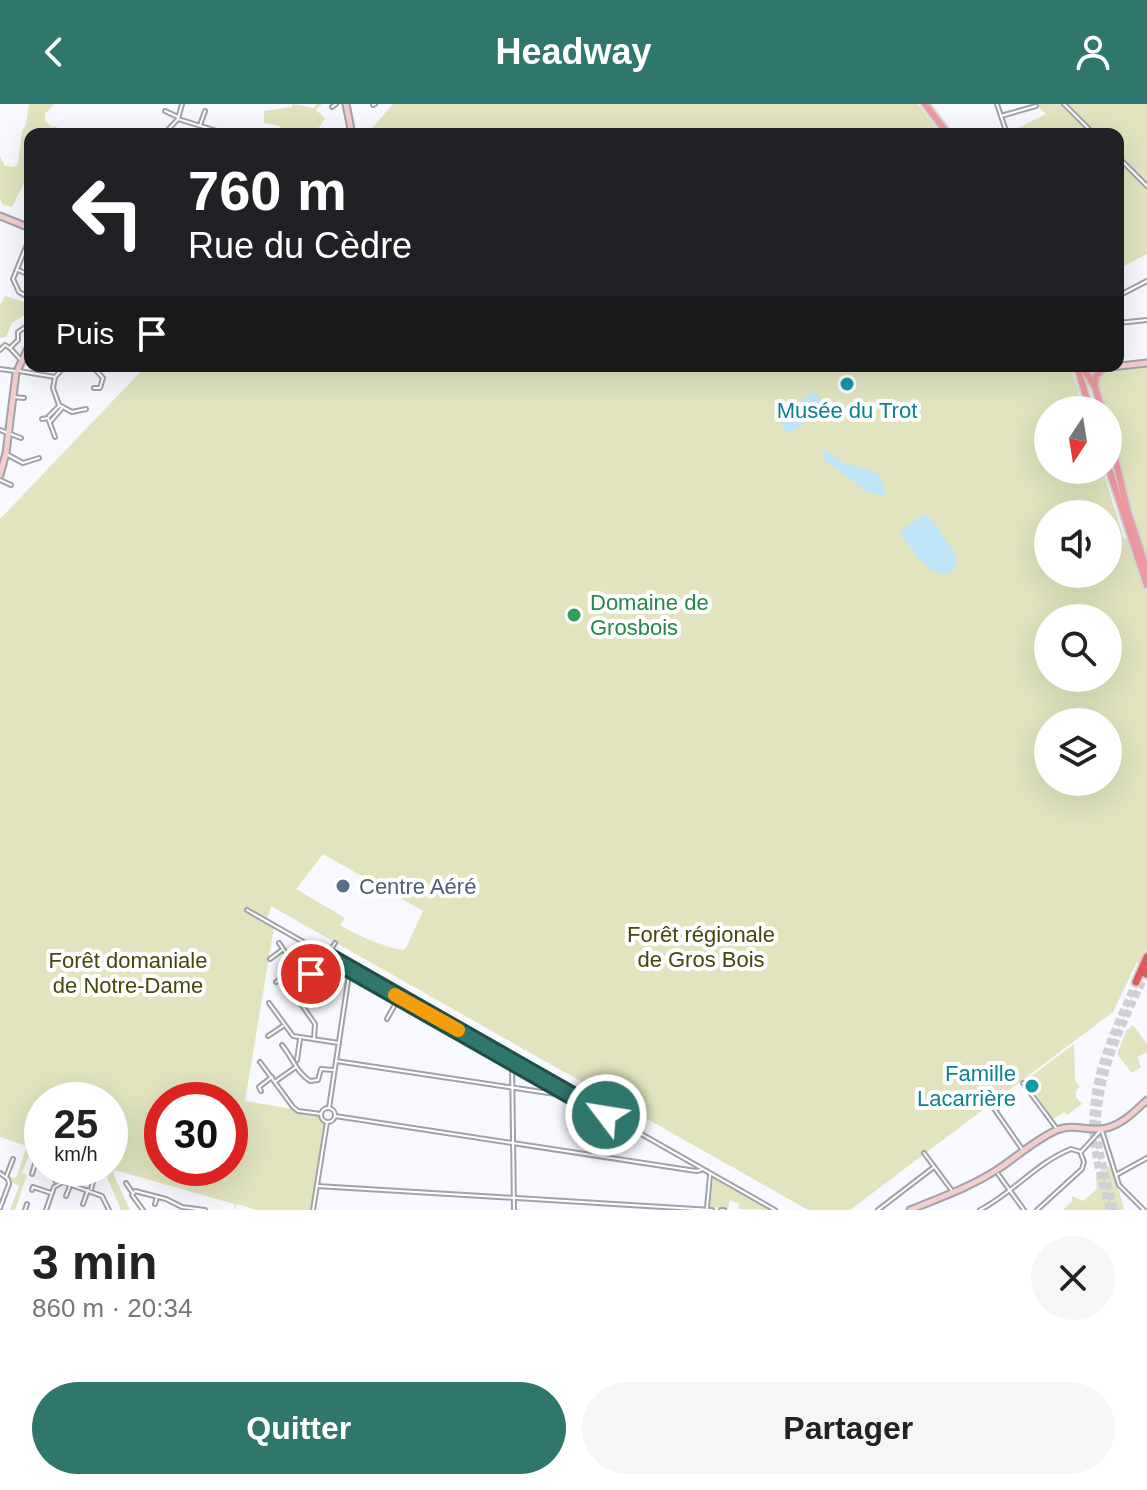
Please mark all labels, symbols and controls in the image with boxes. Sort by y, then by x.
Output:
icon: back [32,30,76,74]
icon: person [1071,30,1115,74]
text: Headway [495,31,652,72]
text: 760 m [188,159,347,222]
icon: left [56,160,160,264]
text: Rue du Cèdre [188,225,412,266]
icon: arrive [130,312,174,356]
text: Puis [56,317,114,350]
marker: Musée du Trot [838,375,856,393]
north arrow [1034,396,1122,484]
map controls [1034,396,1122,796]
place label: Musée du Trot [777,398,917,423]
button: sound [1034,500,1122,588]
place label: Domaine de Grosbois [590,590,709,640]
button: search [1034,604,1122,692]
marker: Domaine de Grosbois [565,606,583,624]
button: layers [1034,708,1122,796]
place label: Centre Aéré [359,874,476,899]
marker: Centre Aéré [334,877,352,895]
park label: Forêt régionale de Gros Bois [627,922,775,972]
pin [277,940,345,1008]
park label: Forêt domaniale de Notre-Dame [49,948,207,998]
icon: arrive [289,952,333,996]
place label: Famille Lacarrière [917,1061,1016,1111]
position arrow [564,1073,648,1157]
marker: Famille Lacarrière [1023,1077,1041,1095]
speed limit sign: 30 [144,1082,248,1186]
text: 25 [54,1102,98,1146]
text: km/h [54,1143,98,1165]
text: 3 min [32,1236,157,1289]
button: close [1031,1236,1115,1320]
text: 860 m · 20:34 [32,1293,192,1323]
button: Quitter [32,1382,566,1474]
button: Partager [582,1382,1115,1474]

